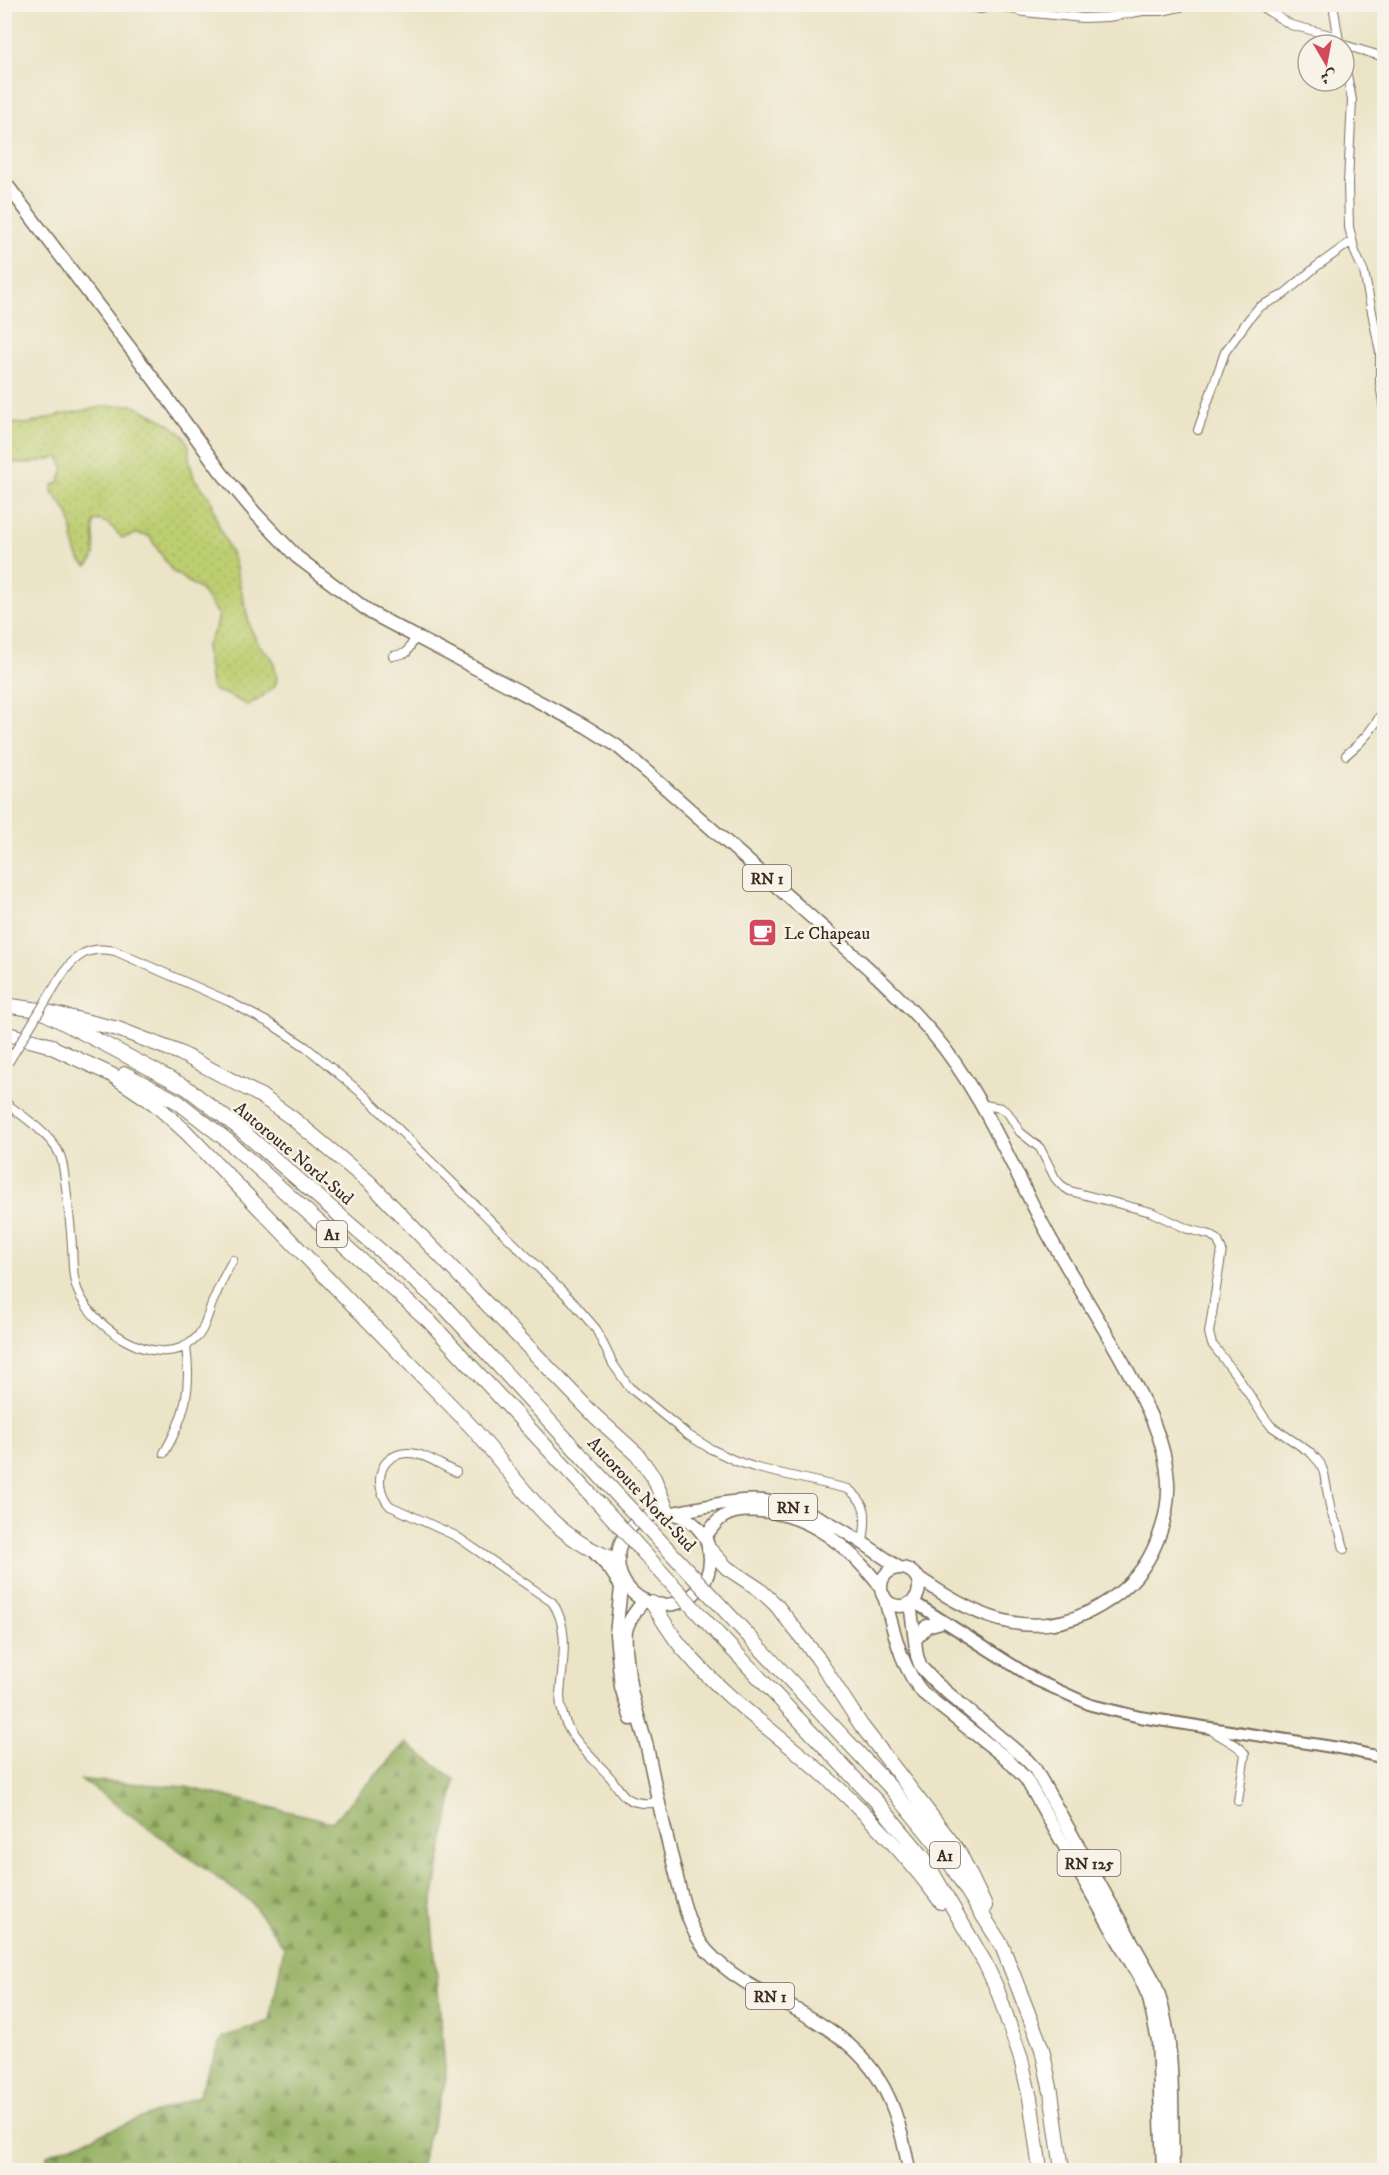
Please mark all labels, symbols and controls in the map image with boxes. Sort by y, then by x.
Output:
north arrow [1296,33,1356,93]
text: ش [1319,66,1338,88]
road number: RN 1 [743,865,791,891]
cafe icon: Le Chapeau [747,917,779,949]
place label: Le Chapeau [784,923,870,945]
street label: Autoroute Nord-Sud [229,1097,357,1210]
road number: A1 [317,1221,347,1247]
street label: Autoroute Nord-Sud [582,1433,700,1557]
road number: RN 1 [769,1494,817,1520]
road number: A1 [930,1842,960,1868]
road number: RN 125 [1058,1850,1120,1876]
road number: RN 1 [746,1983,794,2009]

